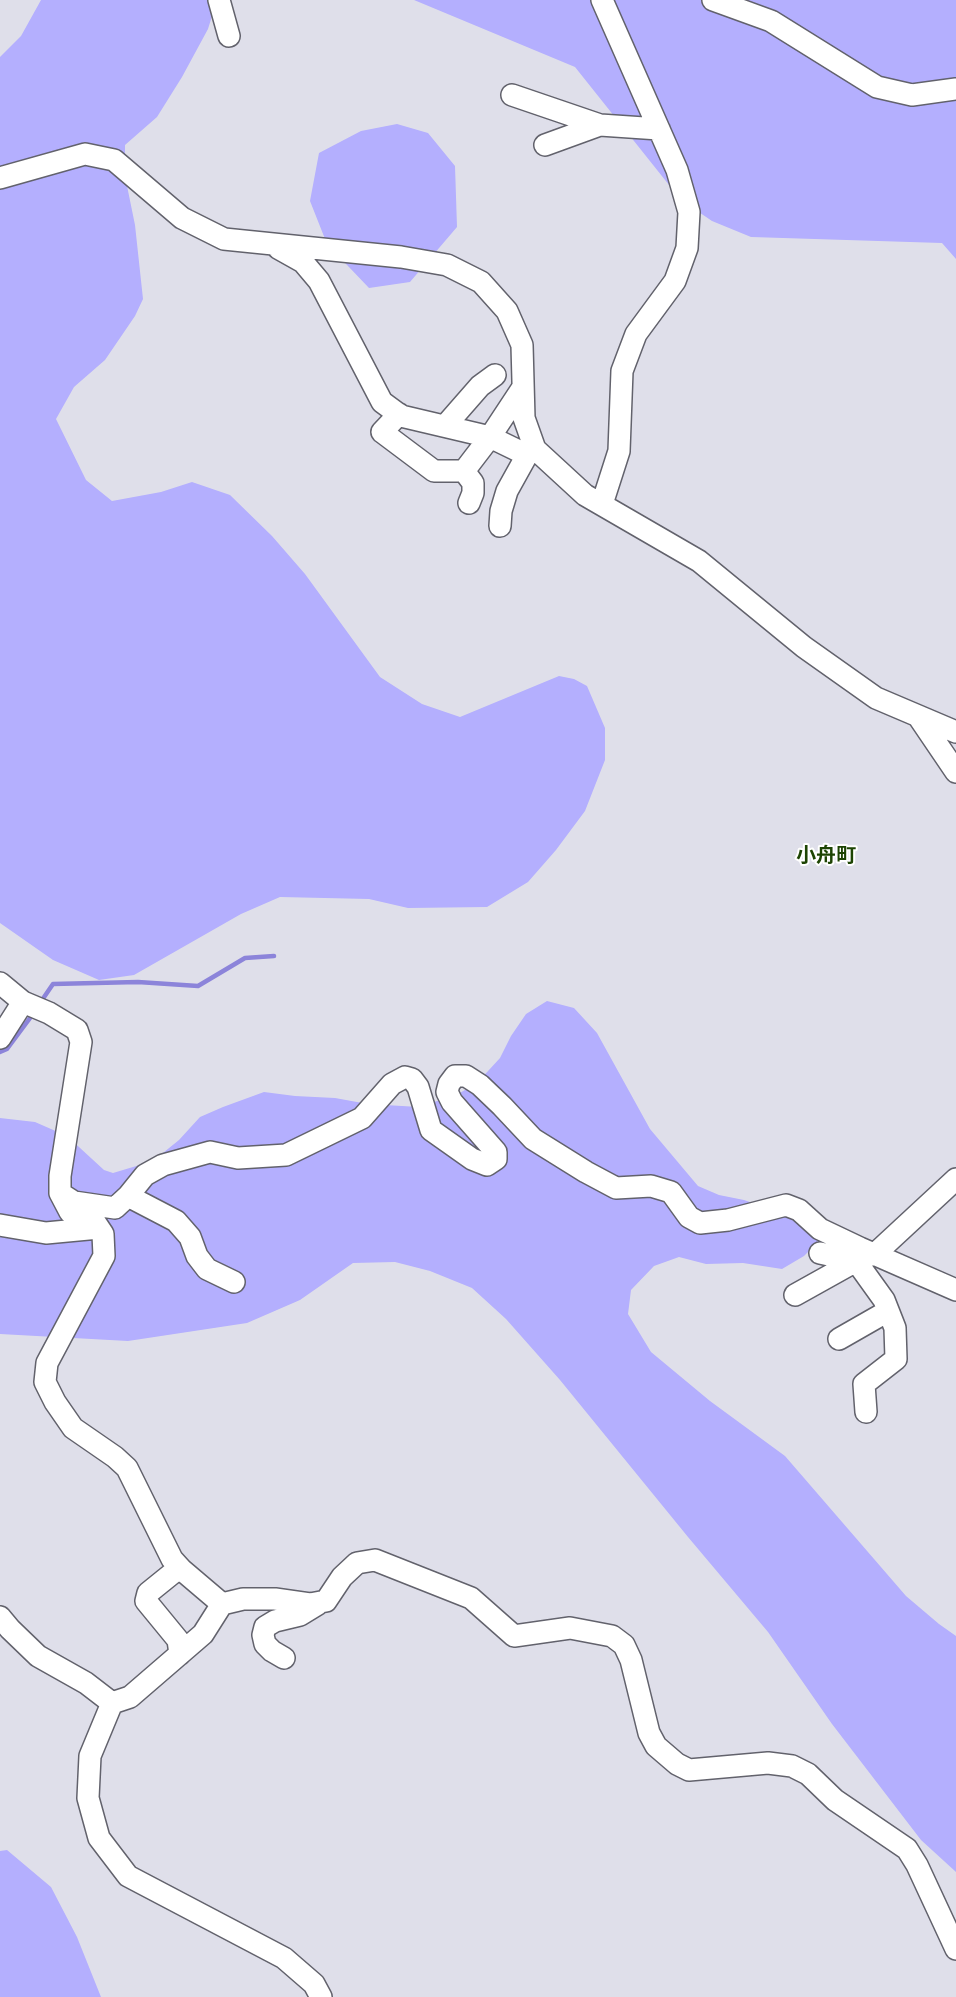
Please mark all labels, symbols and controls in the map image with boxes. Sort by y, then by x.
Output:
district label: 小舟町 [796,844,856,868]

